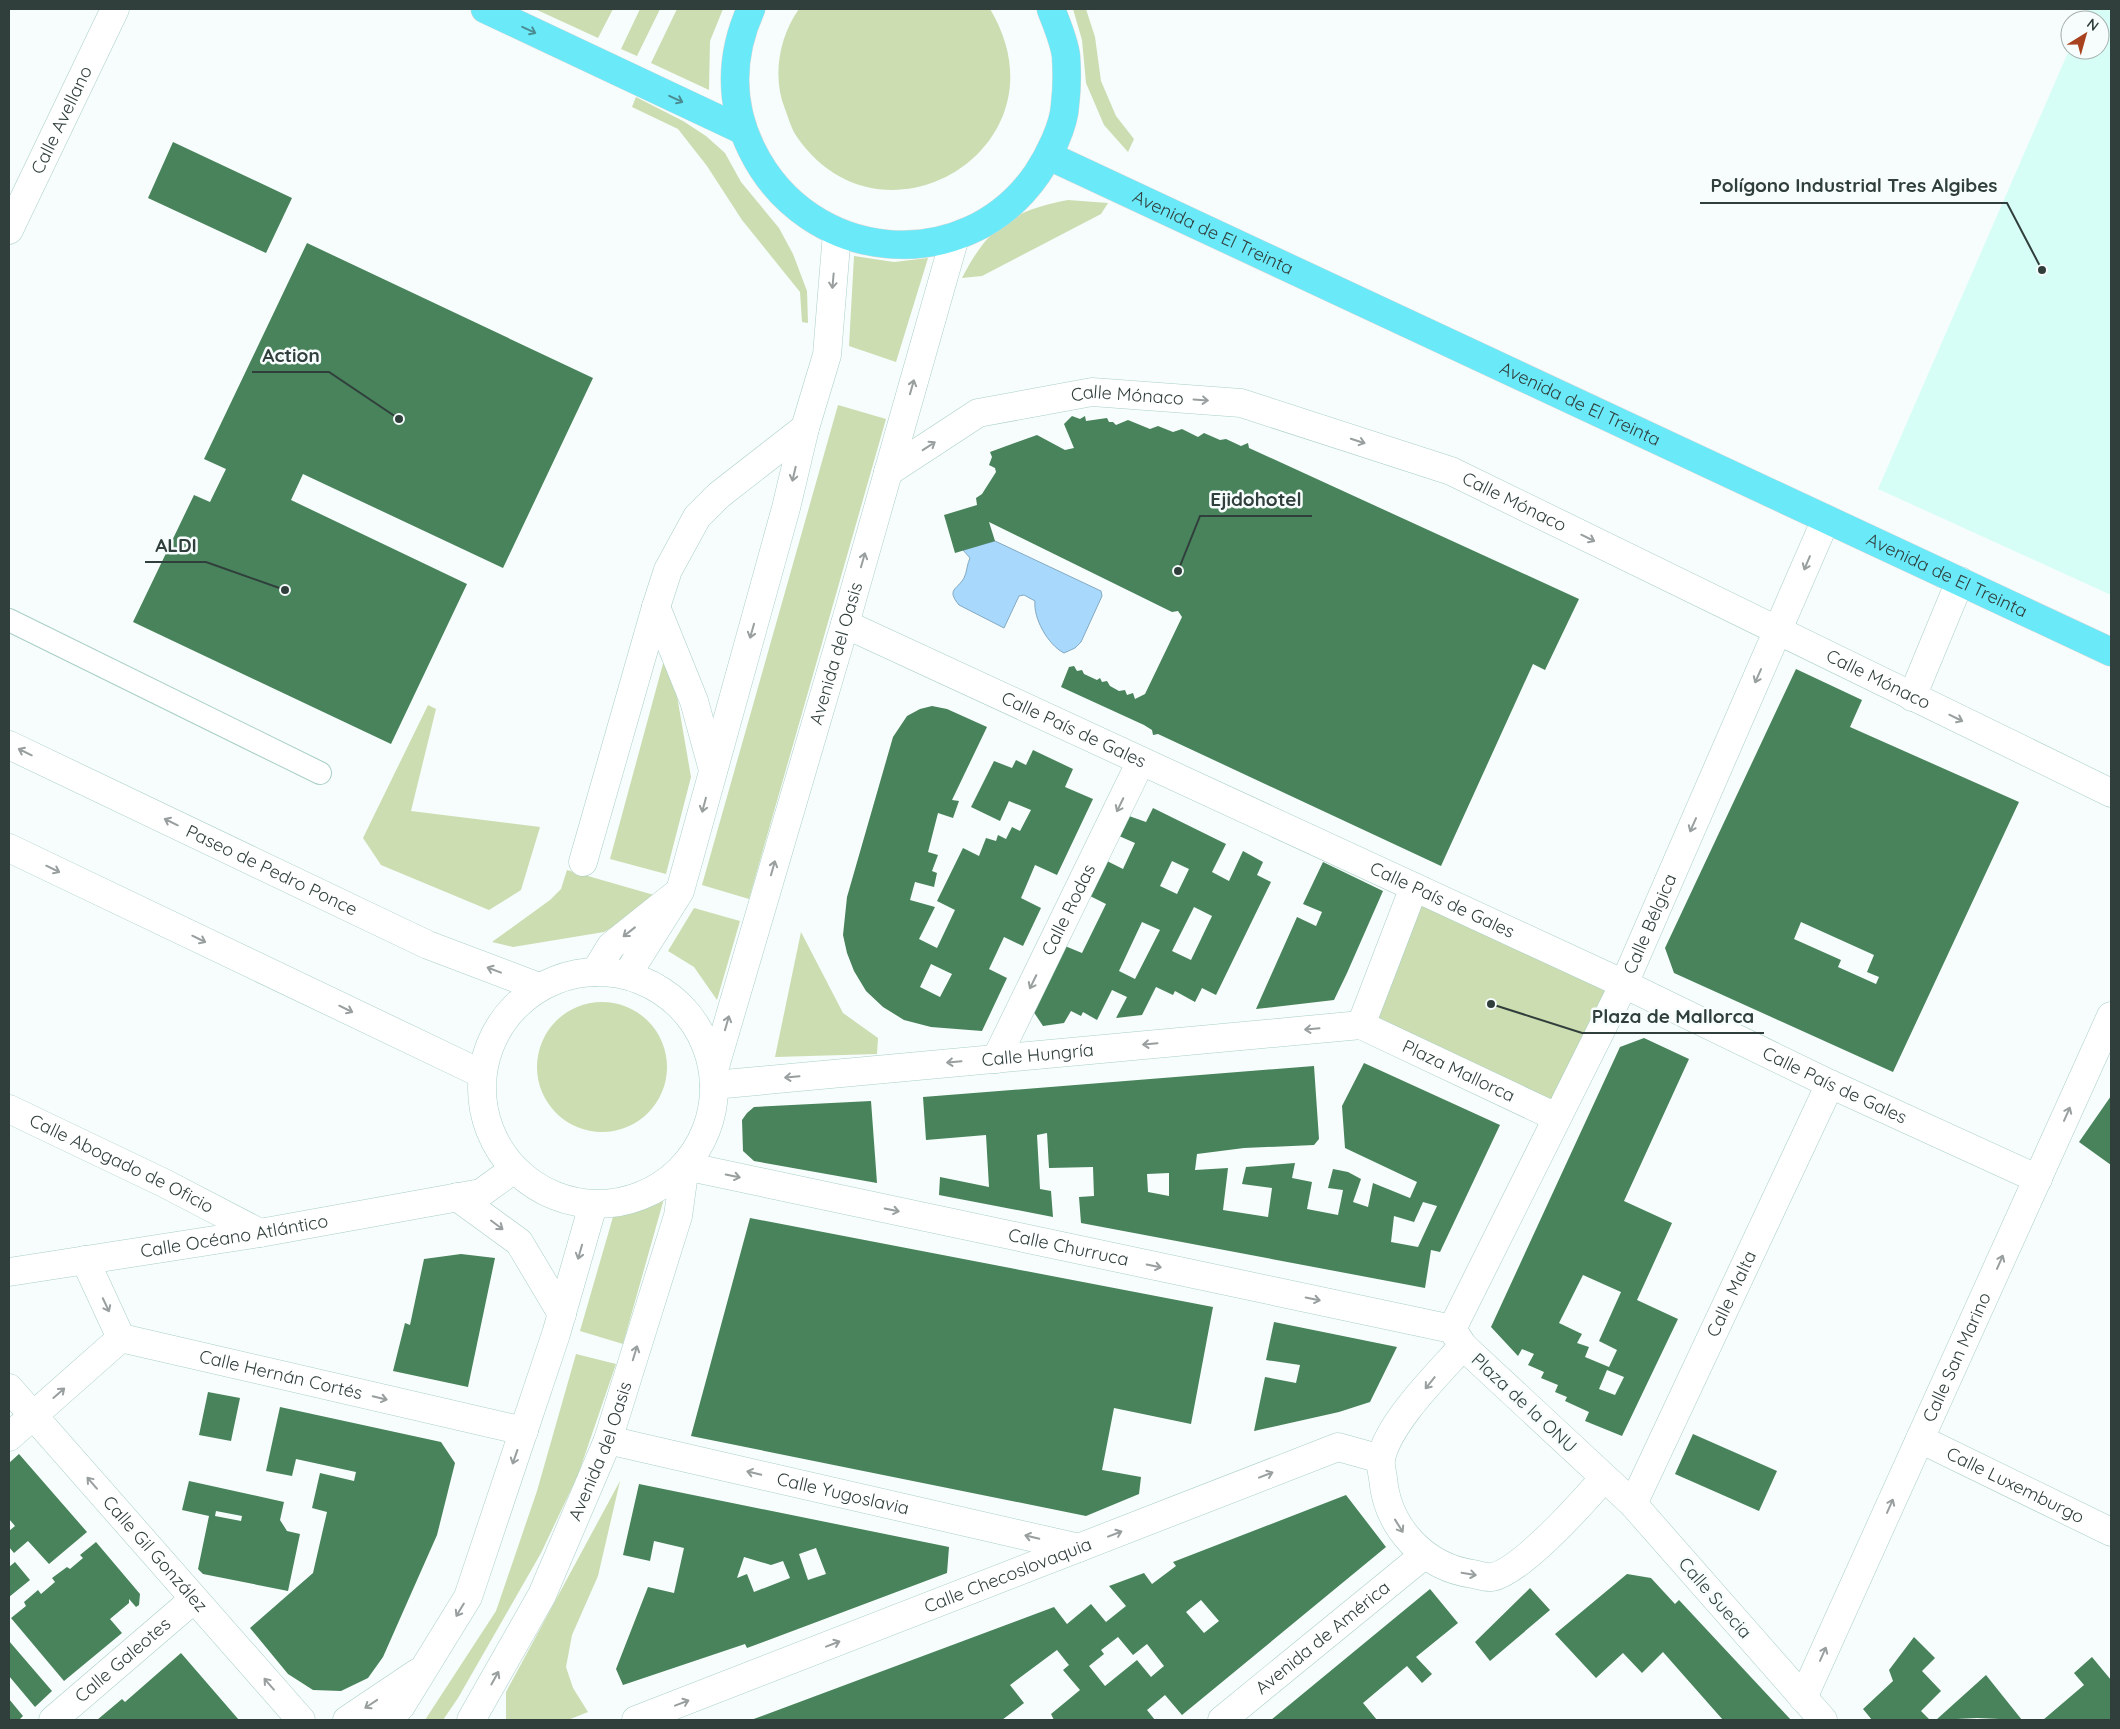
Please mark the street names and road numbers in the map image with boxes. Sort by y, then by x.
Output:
street label: Calle Avellano [26,62,97,178]
street label: Avenida de El Treinta [1129,185,1297,280]
street label: Avenida de El Treinta [1496,356,1664,451]
street label: Calle Mónaco [1069,380,1185,410]
street label: Calle Mónaco [1459,466,1570,537]
street label: Avenida de El Treinta [1863,527,2031,622]
street label: Avenida del Oasis [804,579,867,727]
street label: Calle Mónaco [1823,644,1934,714]
street label: Calle País de Gales [998,686,1150,773]
street label: Paseo de Pedro Ponce [182,819,361,921]
street label: Calle País de Gales [1366,856,1519,943]
street label: Calle Rodas [1036,860,1100,959]
street label: Calle Bélgica [1618,870,1682,977]
street label: Plaza Mallorca [1399,1034,1519,1107]
street label: Calle Hungría [981,1038,1095,1071]
street label: Calle País de Gales [1759,1041,1911,1129]
street label: Calle Abogado de Oficio [26,1108,218,1218]
street label: Calle Océano Atlántico [139,1209,330,1262]
street label: Calle Churruca [1006,1223,1131,1271]
street label: Calle Malta [1701,1247,1761,1341]
street label: Calle San Marino [1917,1288,1996,1426]
street label: Calle Hernán Cortés [197,1344,365,1404]
street label: Plaza de la ONU [1467,1348,1582,1457]
street label: Avenida del Oasis [563,1379,637,1524]
street label: Calle Luxemburgo [1943,1442,2088,1528]
street label: Calle Yugoslavia [775,1467,911,1520]
street label: Calle Gil González [98,1491,213,1617]
street label: Calle Checoslovaquia [921,1532,1095,1618]
street label: Calle Suecia [1674,1552,1757,1643]
street label: Avenida de América [1250,1576,1394,1699]
street label: Calle Galeotes [70,1612,175,1707]

